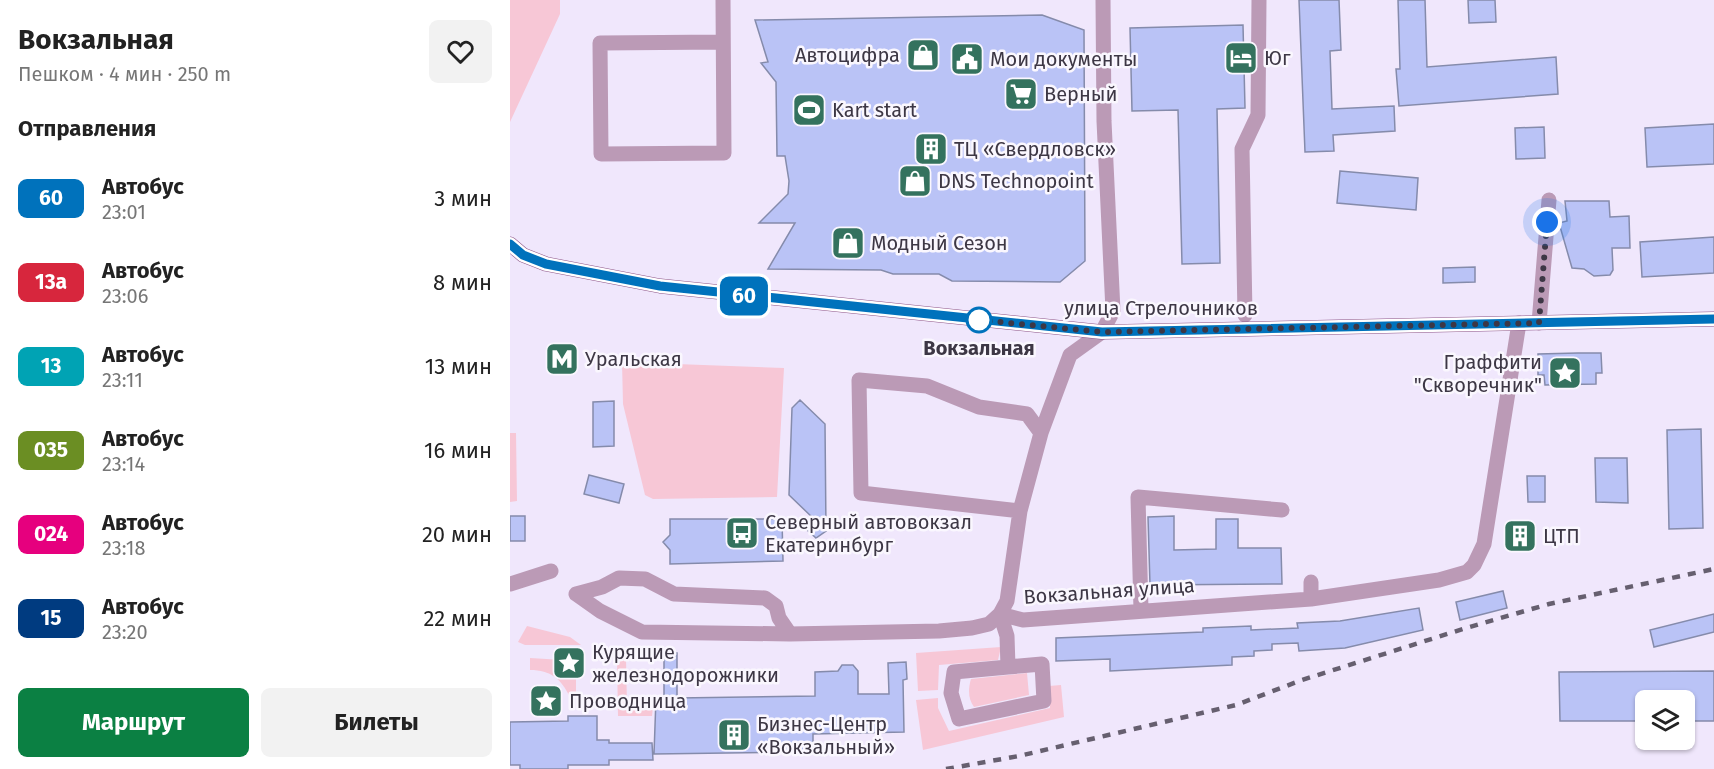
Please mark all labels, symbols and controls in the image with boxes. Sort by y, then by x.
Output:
button: heart [429,20,492,83]
text: Вокзальная [18,23,174,56]
shop icon: Автоцифра [905,37,941,73]
hotel icon: Юг [1223,40,1259,76]
public building icon: Мои документы [949,41,985,77]
place label: Автоцифра [795,43,900,67]
place label: Юг [1264,46,1291,70]
place label: Мои документы [990,47,1137,71]
text: Пешком · 4 мин · 250 m [18,62,231,86]
supermarket icon: Верный [1003,76,1039,112]
place label: Верный [1044,82,1117,106]
sports icon: Kart start [791,92,827,128]
place label: Kart start [832,98,918,122]
text: Отправления [18,115,156,142]
building icon: ТЦ «Свердловск» [913,131,949,167]
place label: ТЦ «Свердловск» [954,137,1116,161]
shop icon: DNS Technopoint [897,163,933,199]
place label: DNS Technopoint [938,169,1094,193]
text: Автобус [102,173,184,200]
text: 60 [39,185,63,211]
text: 3 мин [434,185,492,212]
text: 23:01 [102,200,146,224]
your location [1532,207,1562,237]
shop icon: Модный Сезон [830,225,866,261]
place label: Модный Сезон [871,231,1008,255]
text: Автобус [102,257,184,284]
text: 13а [35,269,67,295]
text: 8 мин [433,269,492,296]
line badge: 60 [717,276,771,316]
text: 60 [732,283,756,309]
text: 23:06 [102,284,148,308]
street label: улица Стрелочников [1064,296,1258,320]
marker: Вокзальная [966,307,992,333]
place label: Вокзальная [923,336,1035,360]
text: Автобус [102,341,184,368]
metro station icon: Уральская [544,341,580,377]
place label: Уральская [585,347,682,371]
place label: Граффити "Скворечник" [1414,350,1542,397]
text: 13 [41,353,61,379]
text: 13 мин [425,353,492,380]
place icon: Граффити "Скворечник" [1547,355,1583,391]
text: 23:11 [102,368,143,392]
text: Автобус [102,425,184,452]
text: 035 [34,437,68,463]
text: 16 мин [424,437,492,464]
text: 23:14 [102,452,145,476]
text: Автобус [102,509,184,536]
place label: Северный автовокзал Екатеринбург [765,510,972,557]
bus stop icon: Северный автовокзал Екатеринбург [724,515,760,551]
building icon: ЦТП [1502,518,1538,554]
text: 024 [34,521,68,547]
text: 20 мин [422,521,492,548]
place label: ЦТП [1543,524,1580,548]
text: 23:18 [102,536,145,560]
street label: Вокзальная улица [1023,573,1195,609]
text: Автобус [102,593,184,620]
text: 15 [41,605,62,631]
text: 22 мин [423,605,492,632]
text: 23:20 [102,620,148,644]
place label: Курящие железнодорожники [592,640,779,687]
place icon: Курящие железнодорожники [551,645,587,681]
place icon: Проводница [528,683,564,719]
button: Маршрут [18,688,249,757]
button: Билеты [261,688,492,757]
place label: Проводница [569,689,686,713]
map controls [1635,690,1695,750]
button: layers [1635,690,1695,750]
place label: Бизнес-Центр «Вокзальный» [757,712,895,759]
building icon: Бизнес-Центр «Вокзальный» [716,717,752,753]

